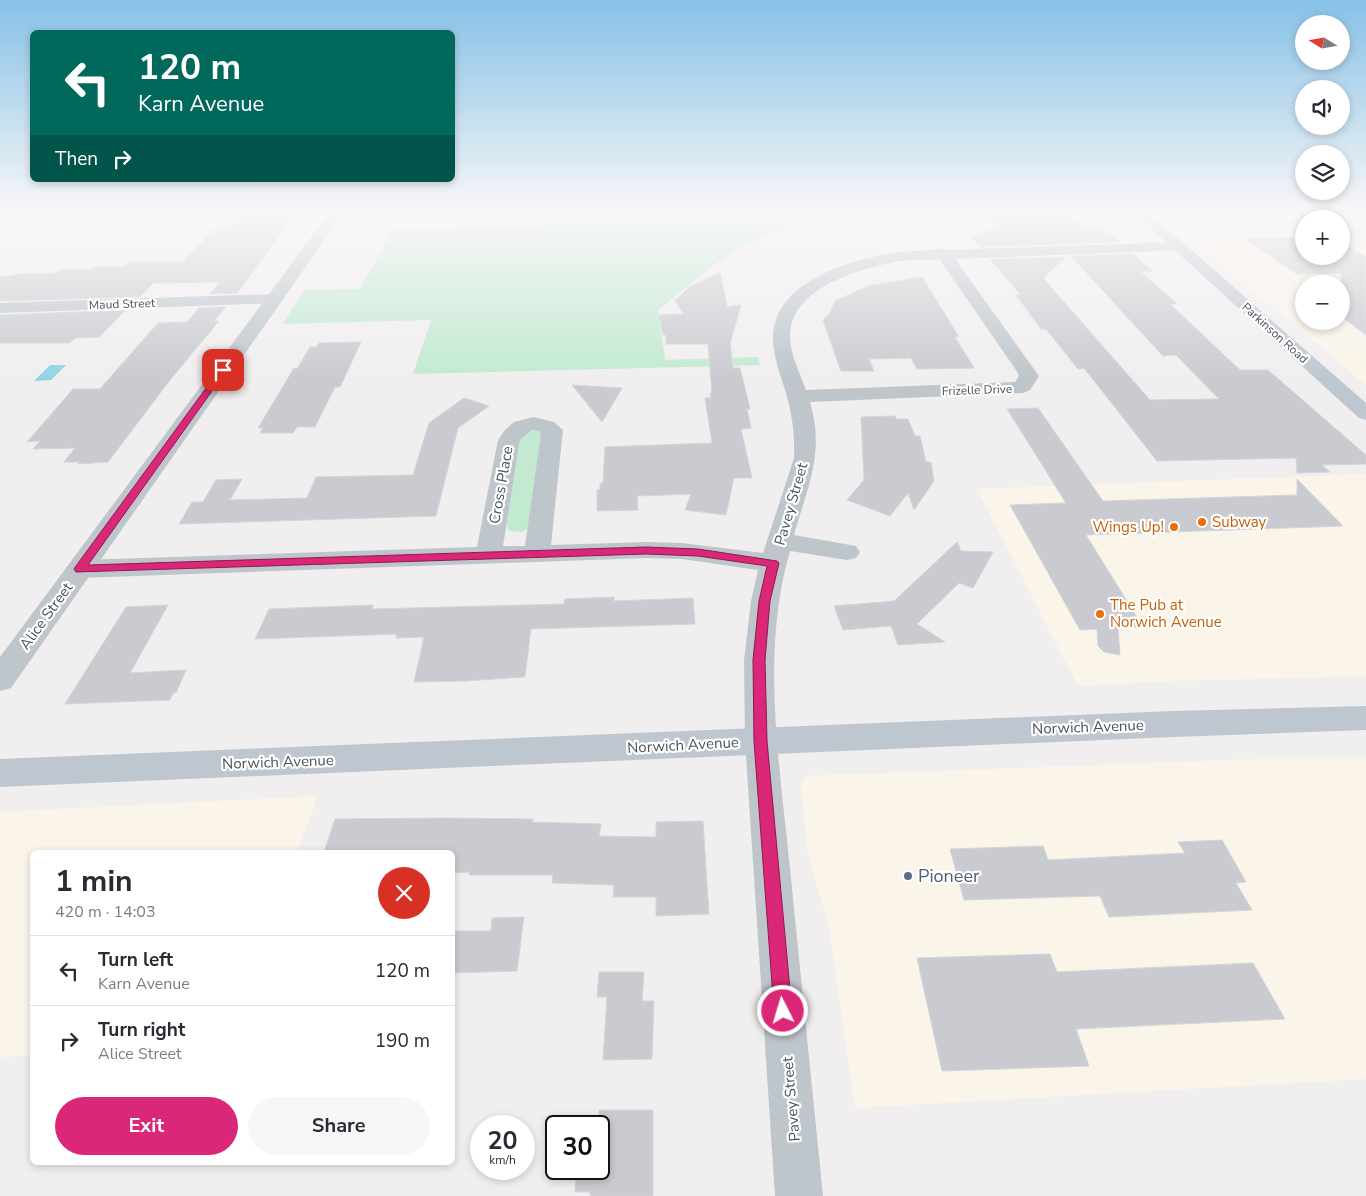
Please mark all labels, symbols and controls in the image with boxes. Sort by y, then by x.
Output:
north arrow [1295,15,1350,70]
map controls [1295,15,1350,330]
text: 120 m [138,44,241,91]
icon: left [55,50,120,115]
button: sound [1295,80,1350,135]
text: Karn Avenue [138,89,264,119]
icon: right [108,145,136,173]
button: layers [1295,145,1350,200]
text: Then [55,146,98,172]
button: + [1295,210,1350,265]
button: − [1295,275,1350,330]
street label: Maud Street [89,295,156,313]
street label: Parkinson Road [1238,299,1312,367]
pin [202,349,244,391]
icon: arrive [209,356,237,384]
street label: Frizelle Drive [942,381,1012,399]
street label: Cross Place [484,445,518,525]
street label: Pavey Street [770,460,813,548]
place label: Subway [1212,512,1267,532]
marker: Subway [1196,516,1208,528]
place label: Wings Up! [1093,517,1164,537]
marker: Wings Up! [1168,521,1180,533]
street label: Alice Street [15,578,78,654]
place label: The Pub at Norwich Avenue [1110,595,1222,632]
marker: The Pub at Norwich Avenue [1094,608,1106,620]
street label: Norwich Avenue [1032,715,1144,739]
street label: Norwich Avenue [627,732,739,758]
street label: Norwich Avenue [222,750,334,774]
text: 1 min [55,861,133,902]
place label: Pioneer [918,864,980,888]
button: close [378,867,430,919]
marker: Pioneer [902,870,914,882]
text: 420 m · 14:03 [55,901,156,923]
text: Turn left [98,947,173,973]
icon: left [55,957,83,985]
text: 120 m [375,958,430,984]
text: Karn Avenue [98,973,190,995]
position arrow [756,984,808,1036]
text: Turn right [98,1017,185,1043]
icon: right [55,1027,83,1055]
text: 190 m [375,1028,430,1054]
text: Alice Street [98,1043,182,1065]
street label: Pavey Street [777,1055,805,1142]
button: Exit [55,1097,238,1155]
button: Share [248,1097,430,1155]
speed limit sign: 30 [545,1115,610,1180]
text: 20 [487,1124,518,1158]
text: km/h [489,1152,516,1168]

